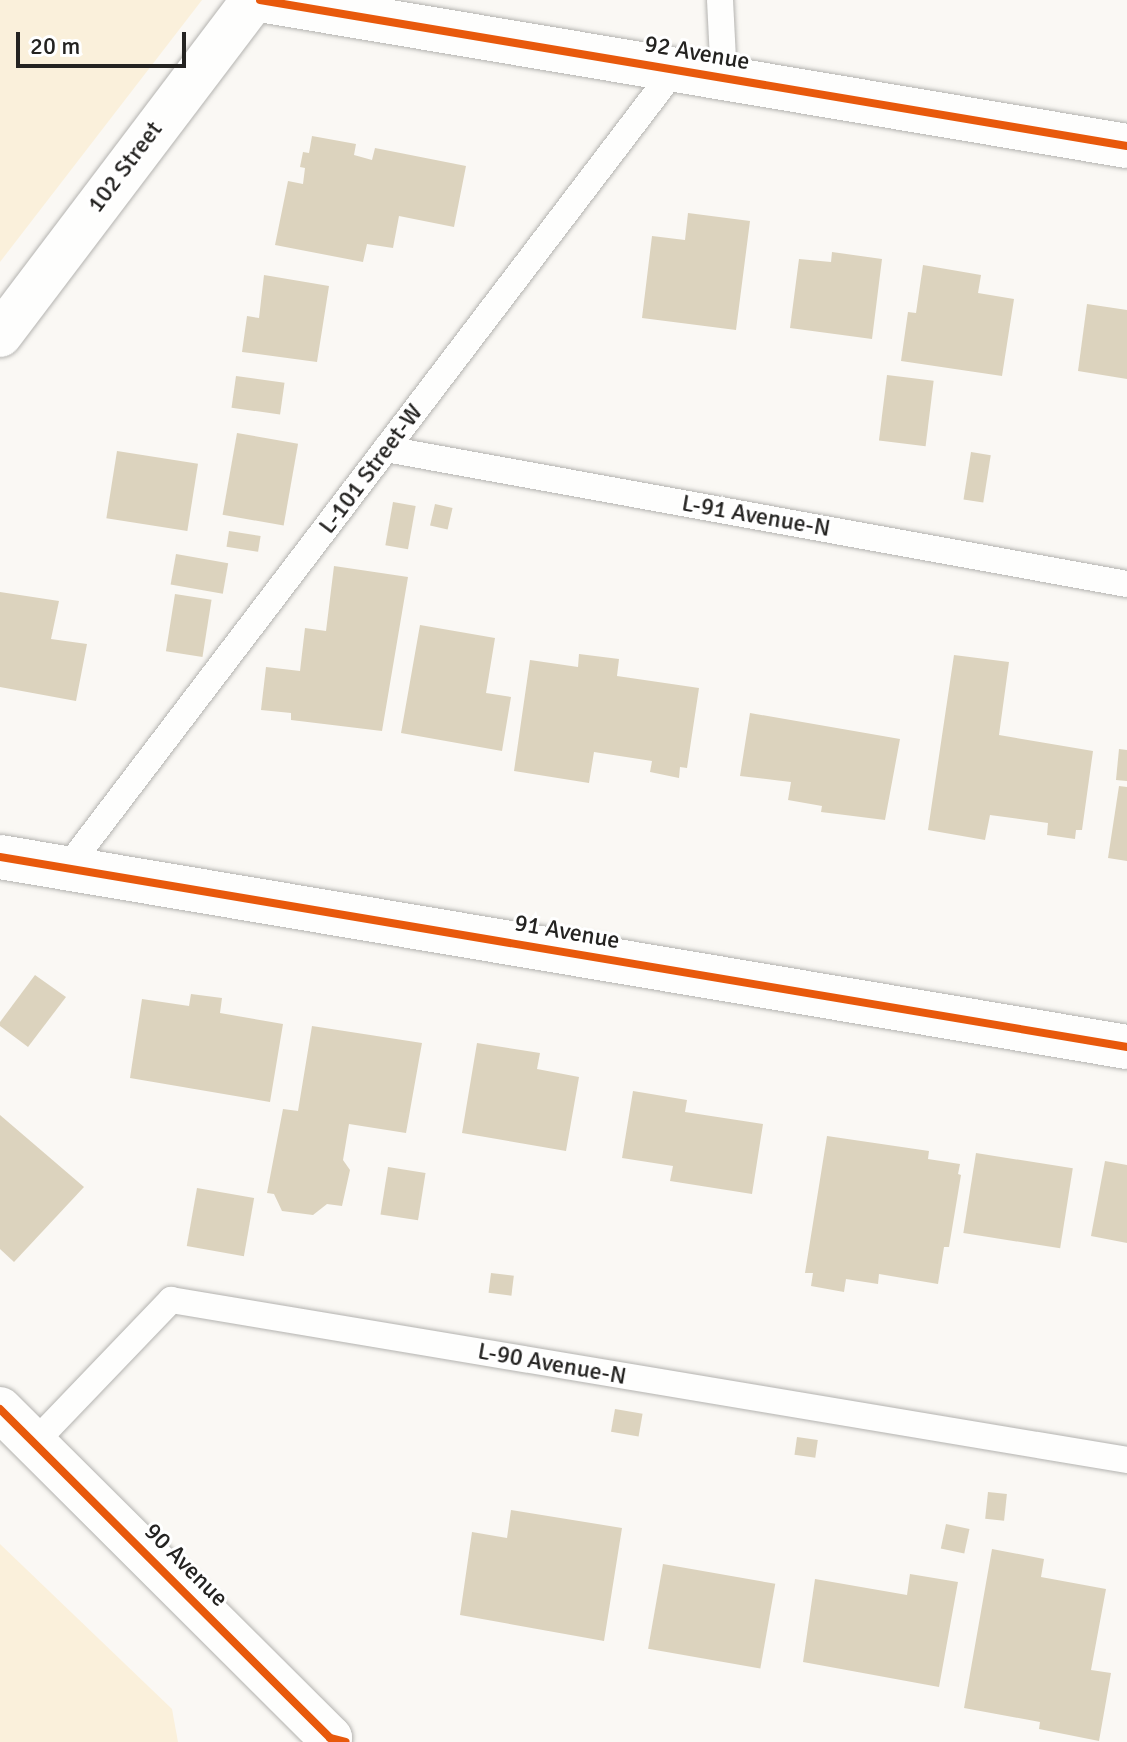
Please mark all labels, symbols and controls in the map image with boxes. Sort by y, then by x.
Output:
scale bar [20,16,190,66]
street label: 92 Avenue [642,30,752,76]
text: 20 m [30,31,80,61]
street label: 102 Street [81,116,169,218]
street label: L-101 Street-W [313,399,429,539]
street label: L-91 Avenue-N [680,489,832,543]
street label: 91 Avenue [512,909,622,955]
street label: L-90 Avenue-N [476,1337,628,1391]
street label: 90 Avenue [138,1517,234,1613]

